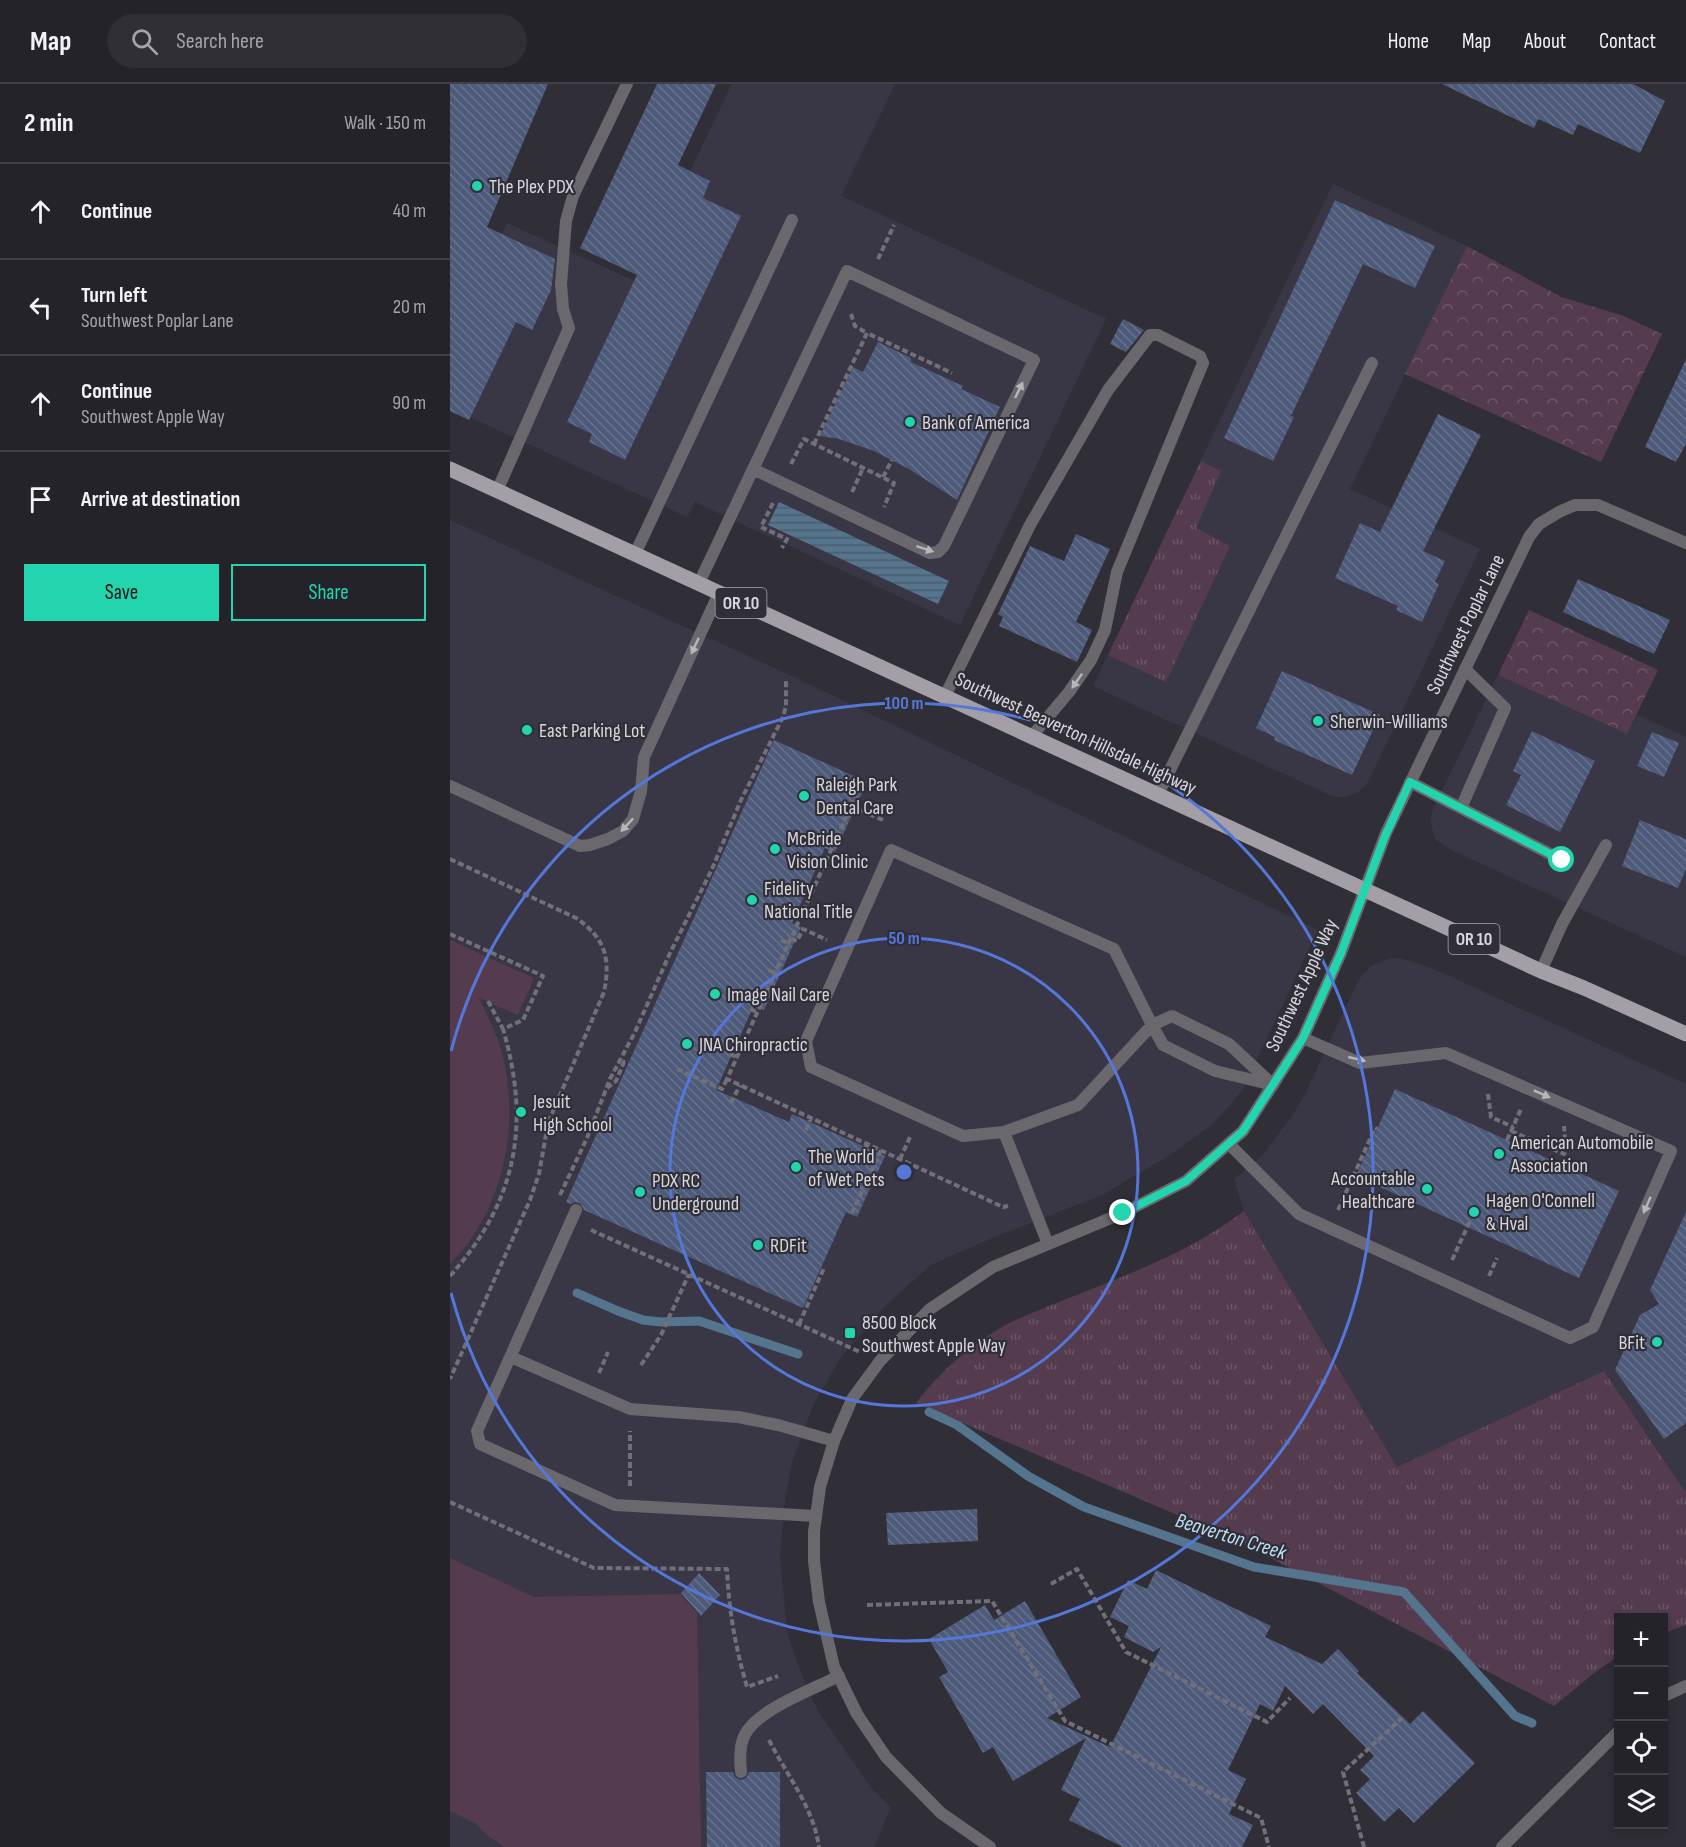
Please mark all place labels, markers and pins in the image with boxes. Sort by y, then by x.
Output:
place label: The Plex PDX [489,175,574,199]
marker: The Plex PDX [470,179,484,193]
place label: Bank of America [922,411,1030,435]
marker: Bank of America [903,415,917,429]
place label: Sherwin-Williams [1330,710,1448,734]
marker: Sherwin-Williams [1311,714,1325,728]
place label: East Parking Lot [539,719,645,743]
marker: East Parking Lot [520,723,534,737]
place label: Raleigh Park Dental Care [816,773,897,820]
marker: Raleigh Park Dental Care [797,789,811,803]
place label: McBride Vision Clinic [787,827,869,874]
marker: McBride Vision Clinic [768,842,782,856]
place label: Fidelity National Title [764,877,853,924]
marker: Fidelity National Title [745,893,759,907]
place label: Image Nail Care [727,983,830,1007]
marker: Image Nail Care [708,987,722,1001]
place label: JNA Chiropractic [698,1033,808,1057]
marker: JNA Chiropractic [680,1037,694,1051]
place label: Jesuit High School [532,1090,612,1137]
marker: Jesuit High School [514,1105,528,1119]
place label: American Automobile Association [1510,1131,1654,1178]
place label: The World of Wet Pets [808,1145,885,1192]
marker: American Automobile Association [1492,1147,1506,1161]
marker: The World of Wet Pets [789,1160,803,1174]
centre of rings [894,1162,914,1182]
place label: Accountable Healthcare [1330,1167,1415,1214]
place label: PDX RC Underground [652,1169,739,1216]
marker: Accountable Healthcare [1420,1182,1434,1196]
marker: PDX RC Underground [633,1185,647,1199]
place label: Hagen O'Connell & Hval [1486,1189,1595,1236]
marker: Hagen O'Connell & Hval [1467,1205,1481,1219]
place label: RDFit [770,1234,807,1258]
marker: RDFit [751,1238,765,1252]
place label: 8500 Block Southwest Apple Way [862,1311,1006,1358]
marker: 8500 Block Southwest Apple Way [843,1326,857,1340]
place label: BFit [1618,1331,1645,1355]
marker: BFit [1650,1335,1664,1349]

